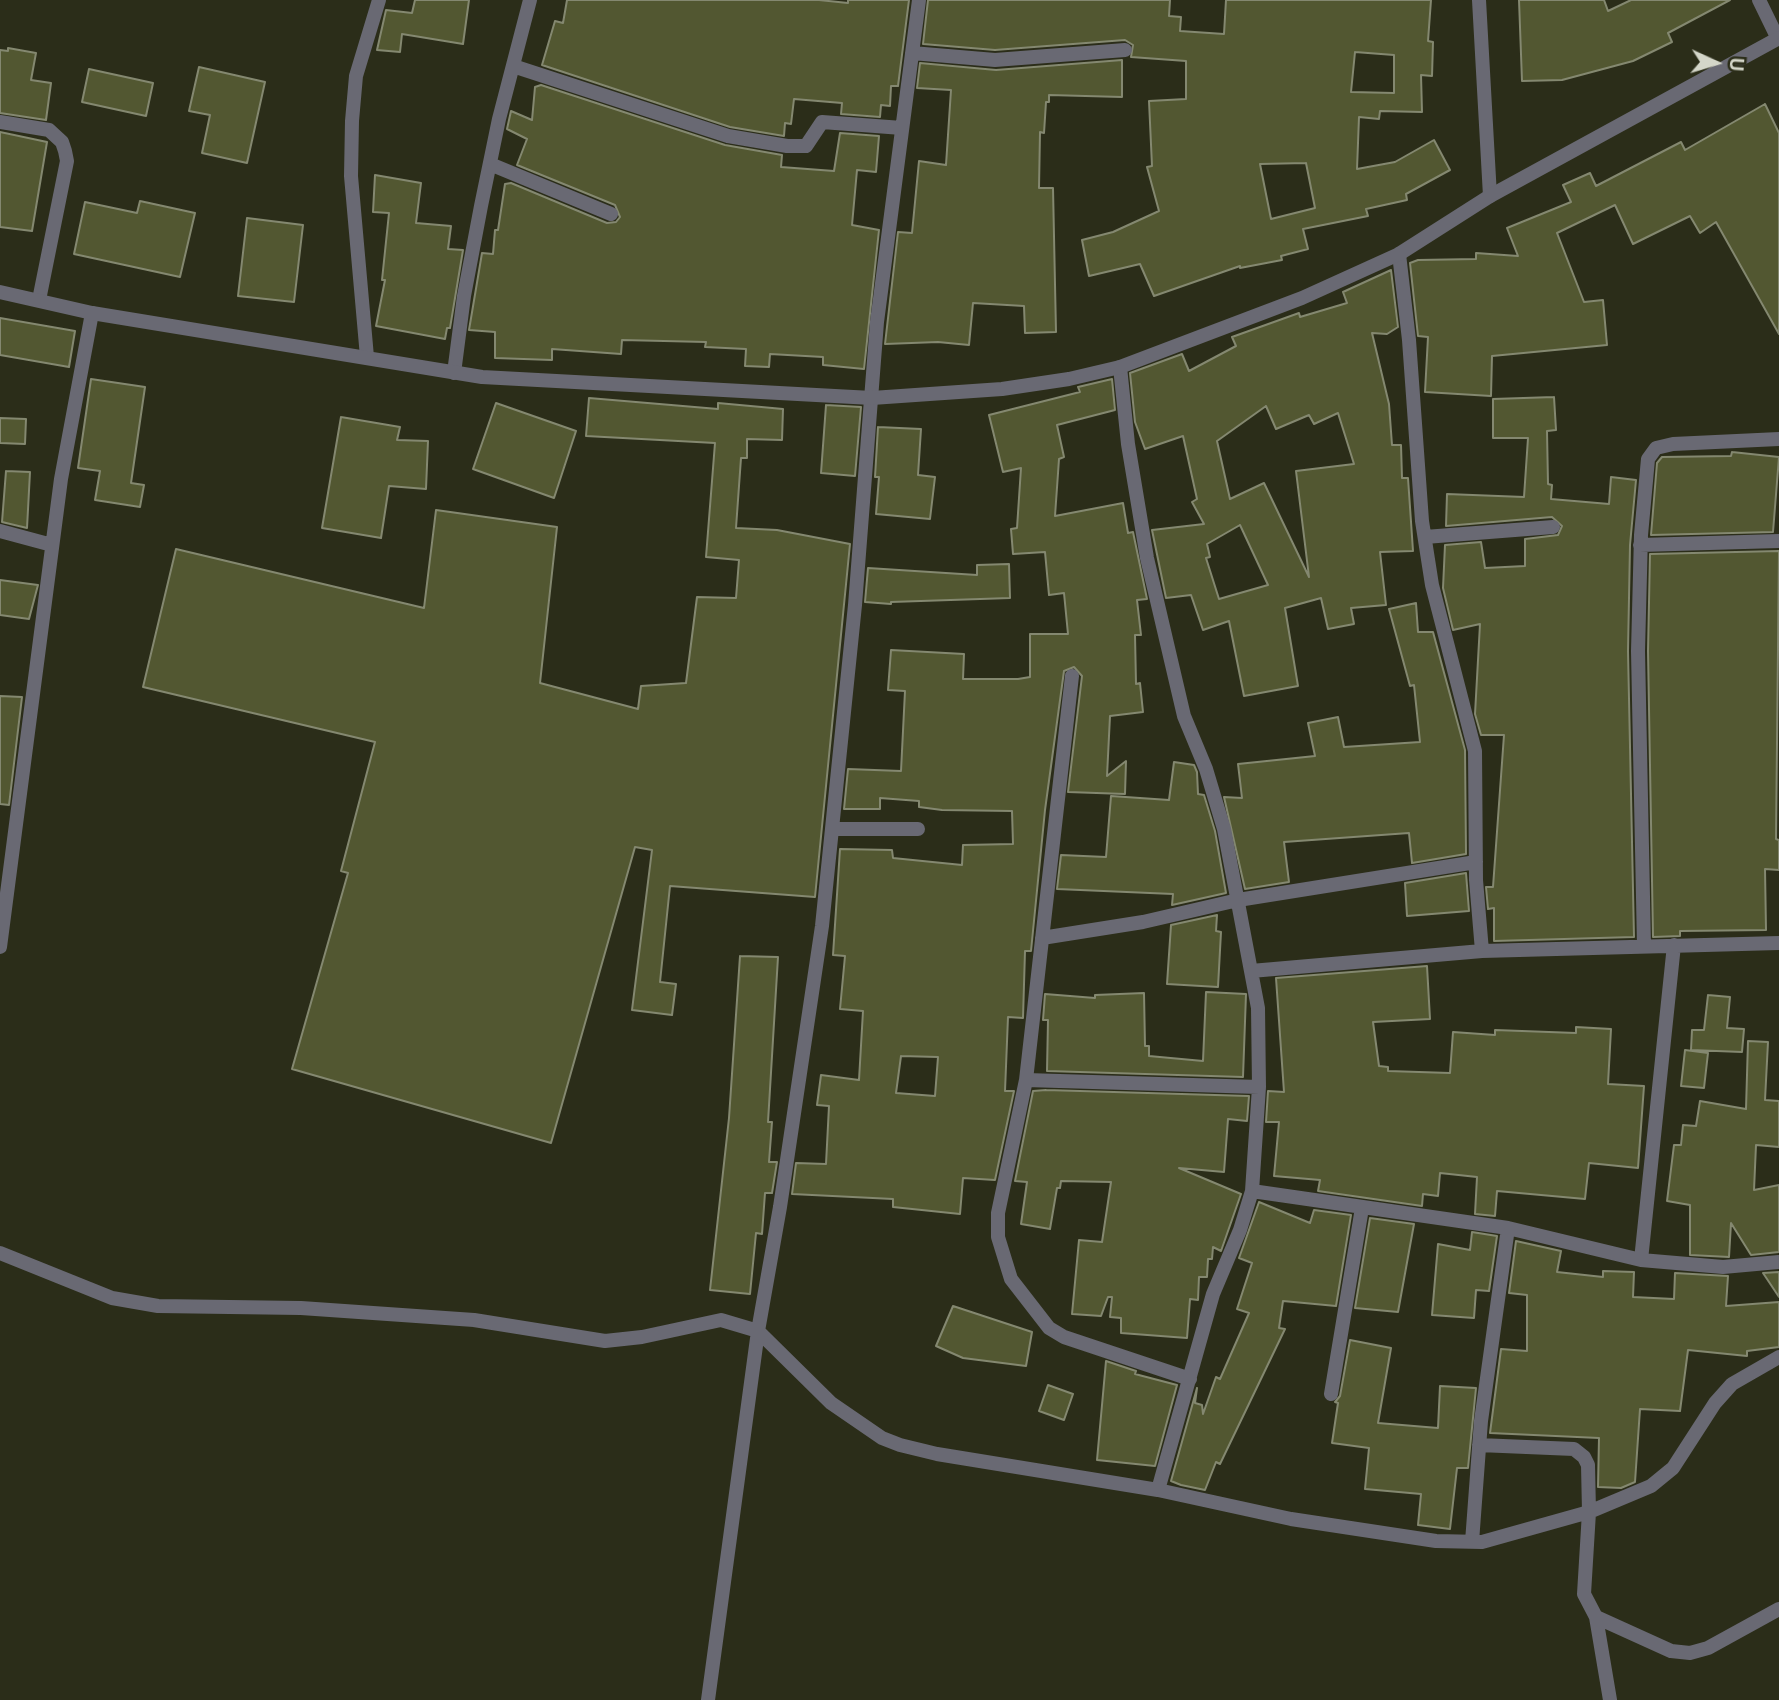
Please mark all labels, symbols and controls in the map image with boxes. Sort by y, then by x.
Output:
north arrow [1681,28,1751,98]
text: U [1725,57,1748,72]

